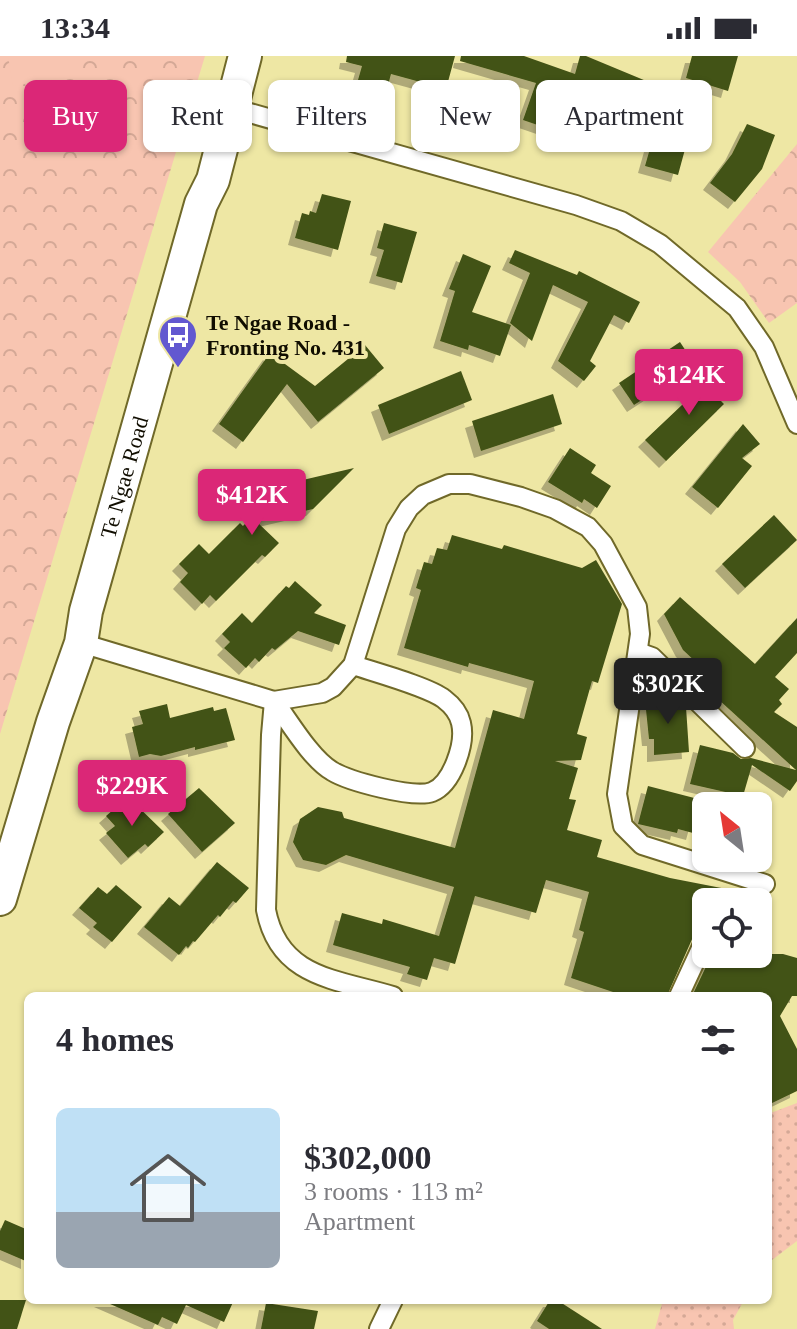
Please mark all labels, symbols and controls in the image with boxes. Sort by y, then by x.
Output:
text: 13:34 [40,11,110,44]
chip: Buy [24,80,127,152]
chip: Rent [143,80,252,152]
chip: Filters [268,80,395,152]
chip: New [411,80,520,152]
chip: Apartment [536,80,712,152]
place label: Te Ngae Road - Fronting No. 431 [206,310,365,360]
bus stop icon: Te Ngae Road - Fronting No. 431 [157,314,199,369]
pin: $124K [633,349,745,417]
text: $124K [653,360,725,389]
street label: Te Ngae Road [95,414,153,541]
pin: $412K [196,469,308,537]
text: $412K [216,480,288,509]
pin: $302K [612,658,724,726]
text: $302K [632,669,704,698]
pin: $229K [76,760,188,828]
text: $229K [96,771,168,800]
north arrow [692,792,772,872]
map controls [692,792,772,968]
button: locate [692,888,772,968]
icon: filters [696,1018,740,1062]
text: 4 homes [56,1021,174,1058]
text: $302,000 [304,1139,432,1176]
icon: home [120,1140,216,1236]
text: 3 rooms · 113 m² [304,1177,483,1206]
text: Apartment [304,1207,415,1236]

